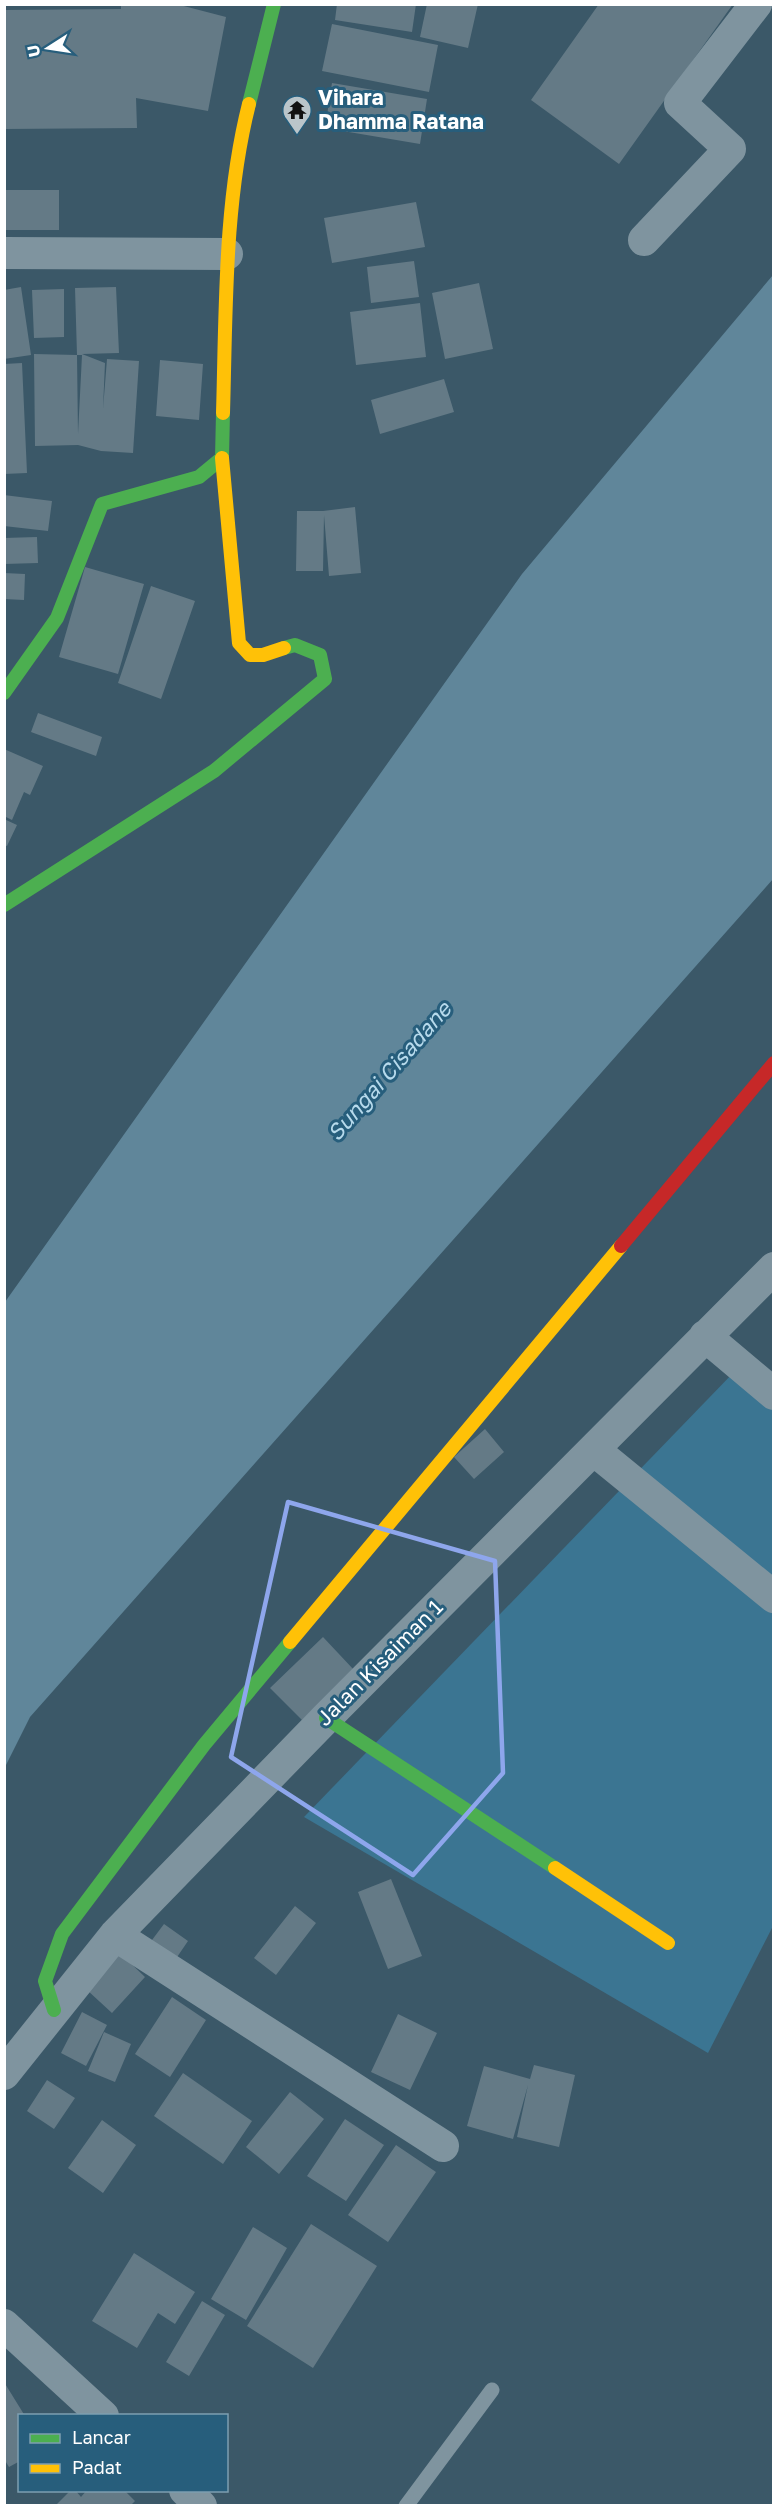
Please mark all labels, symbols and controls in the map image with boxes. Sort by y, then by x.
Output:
north arrow [18,18,78,78]
text: U [22,43,44,59]
place label: Vihara Dhamma Ratana [318,84,484,134]
temple icon: Vihara Dhamma Ratana [281,94,313,136]
water label: Sungai Cisadane [321,994,458,1146]
street label: Jalan Kisaiman 1 [311,1594,448,1731]
legend [18,2414,228,2492]
text: Lancar [72,2426,131,2448]
text: Padat [72,2456,122,2478]

